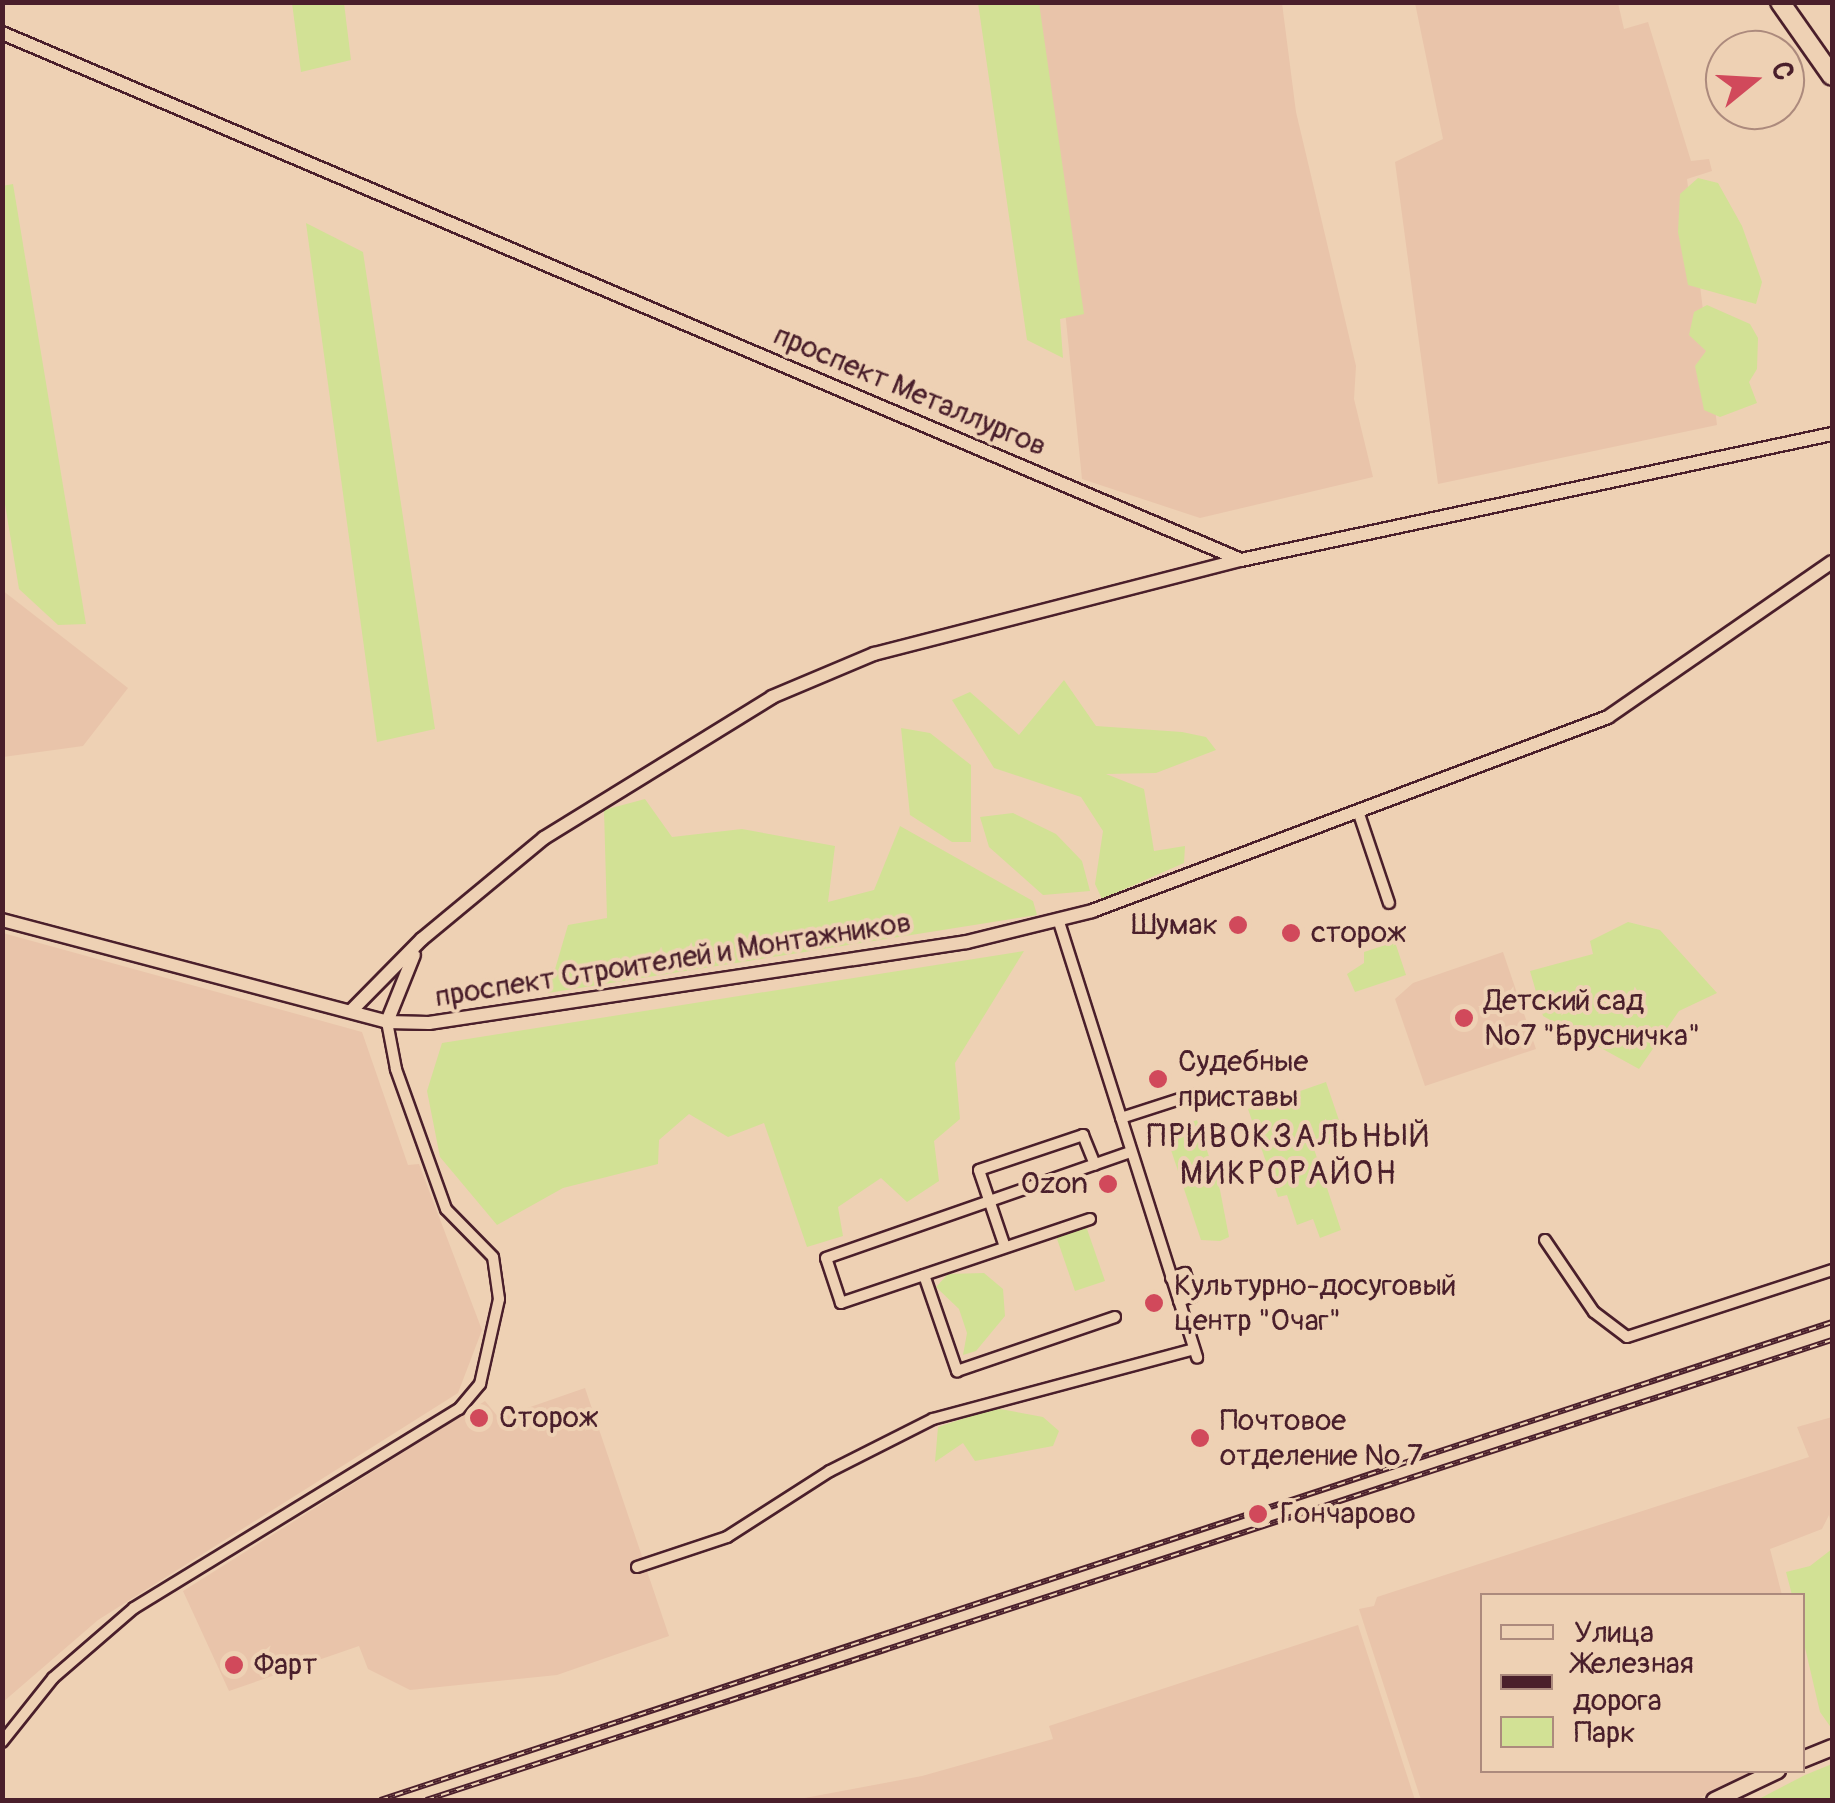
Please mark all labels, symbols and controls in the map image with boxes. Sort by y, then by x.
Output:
north arrow [1705,30,1805,130]
text: С [1763,58,1801,85]
street label: проспект Металлургов [768,317,1052,465]
street label: проспект Строителей и Монтажников [432,905,914,1015]
place label: Шумак [1131,907,1218,943]
marker: Шумак [1227,914,1249,936]
place label: сторож [1311,915,1406,951]
marker: сторож [1280,922,1302,944]
place label: Детский сад №7 "Брусничка" [1484,983,1700,1054]
marker: Детский сад №7 "Брусничка" [1453,1007,1475,1029]
place label: Судебные приставы [1178,1044,1308,1114]
marker: Судебные приставы [1147,1068,1169,1090]
district label: ПРИВОКЗАЛЬНЫЙ МИКРОРАЙОН [1147,1119,1431,1194]
place label: Ozon [1021,1166,1088,1202]
marker: Ozon [1097,1173,1119,1195]
place label: Культурно-досуговый центр "Очаг" [1174,1268,1456,1338]
marker: Культурно-досуговый центр "Очаг" [1143,1292,1165,1314]
place label: Сторож [499,1400,598,1436]
place label: Почтовое отделение № 7 [1220,1403,1423,1474]
marker: Сторож [468,1407,490,1429]
marker: Почтовое отделение № 7 [1189,1427,1211,1449]
place label: Гончарово [1280,1496,1416,1532]
marker: Гончарово [1245,1501,1271,1527]
legend [1480,1593,1805,1773]
text: Улица [1574,1614,1654,1651]
text: Железная дорога [1573,1645,1694,1719]
place label: Фарт [254,1647,317,1683]
marker: Фарт [223,1654,245,1676]
text: Парк [1574,1714,1636,1751]

